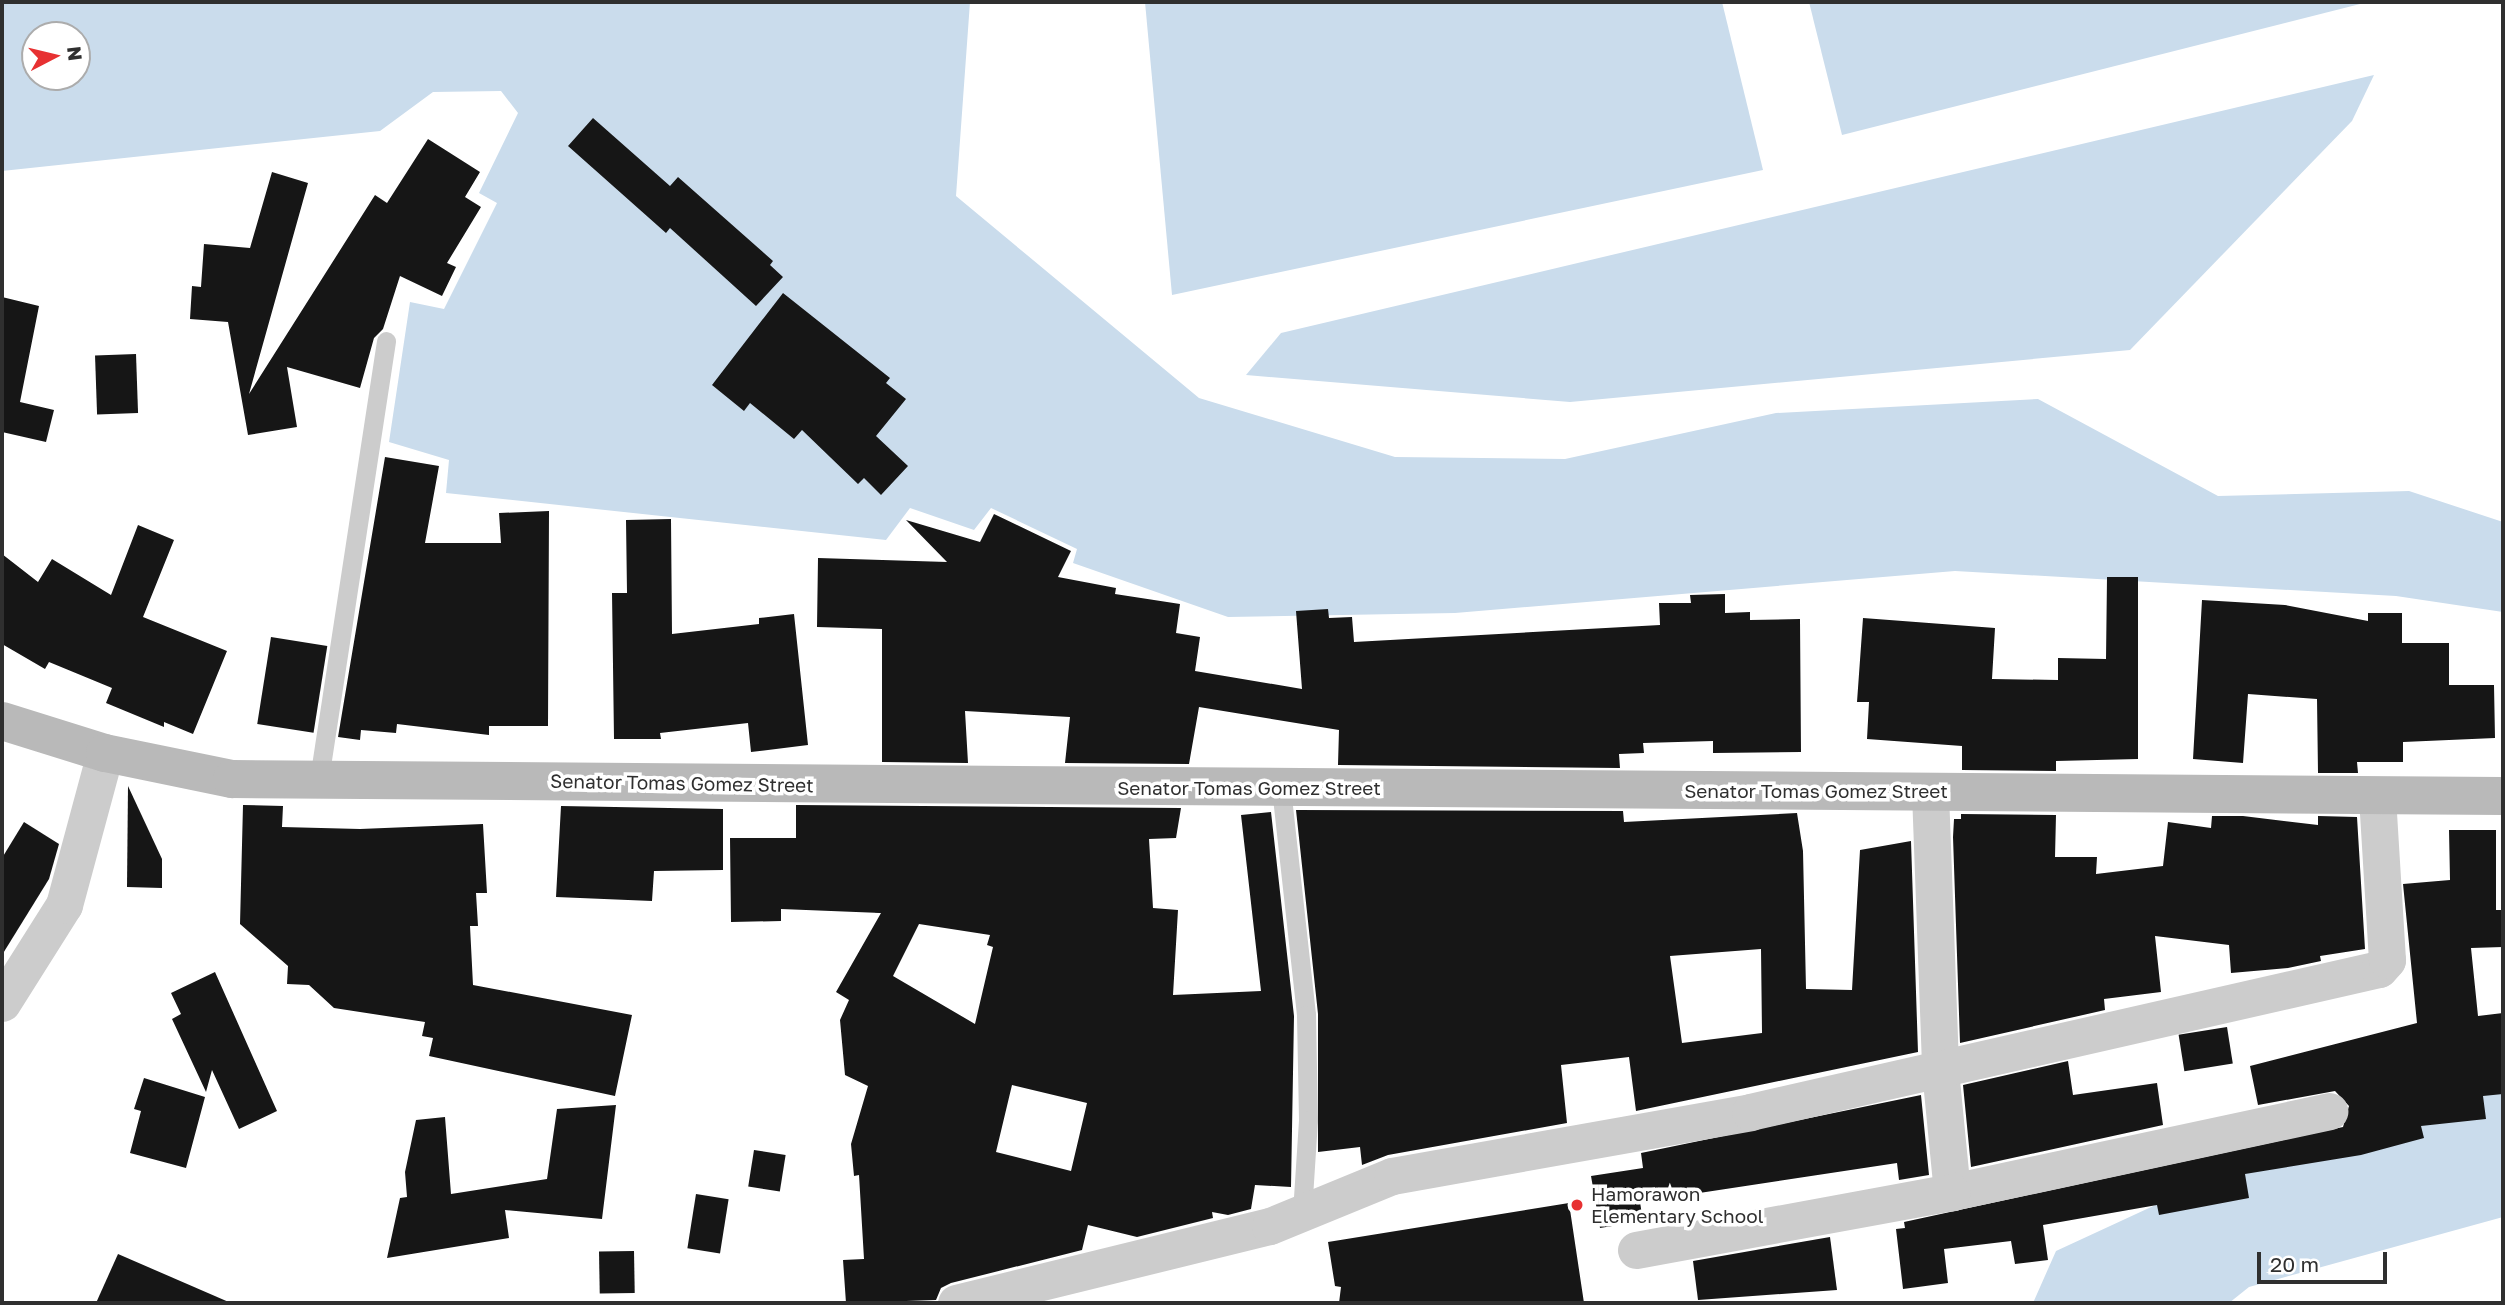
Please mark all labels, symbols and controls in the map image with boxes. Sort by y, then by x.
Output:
north arrow [21,21,91,91]
text: N [63,45,88,62]
street label: Senator Tomas Gomez Street [550,769,814,797]
street label: Senator Tomas Gomez Street [1117,777,1381,799]
street label: Senator Tomas Gomez Street [1684,780,1948,802]
place label: Hamorawon Elementary School [1591,1183,1764,1227]
marker: Hamorawon Elementary School [1569,1197,1585,1213]
scale bar [2260,1238,2390,1282]
text: 20 m [2270,1251,2319,1277]

